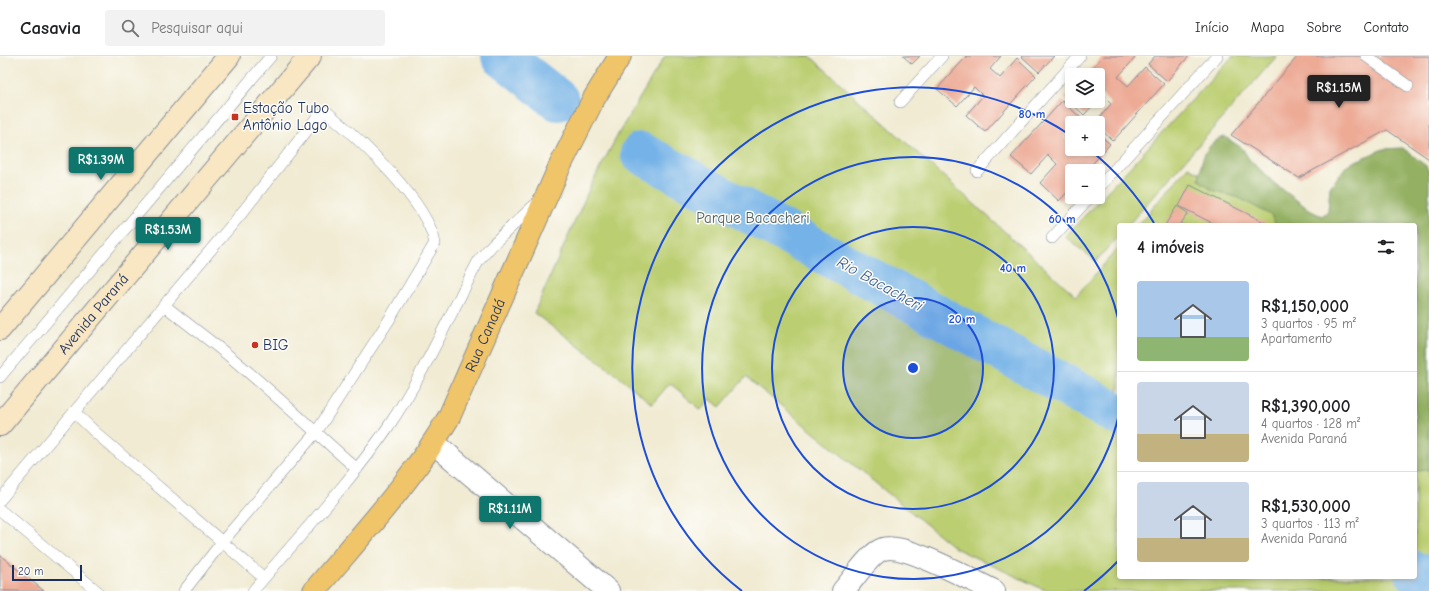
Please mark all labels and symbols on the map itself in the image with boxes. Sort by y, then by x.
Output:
pin: R$1.15M [1302,75,1376,109]
place label: Estação Tubo Antônio Lago [243,99,329,134]
text: 80 m [1019,107,1045,121]
marker: Estação Tubo Antônio Lago [230,112,240,122]
pin: R$1.39M [64,147,138,181]
park label: Parque Bacacheri [696,209,810,227]
text: 60 m [1049,212,1075,226]
pin: R$1.53M [131,217,205,251]
water label: Rio Bacacheri [834,253,926,315]
text: 40 m [1000,261,1026,275]
street label: Avenida Paraná [54,270,132,358]
street label: Rua Canadá [461,296,509,375]
text: 20 m [949,312,975,326]
place label: BIG [263,336,289,354]
marker: BIG [250,340,260,350]
centre of rings [906,361,920,375]
pin: R$1.11M [473,496,547,530]
scale bar [12,563,82,582]

